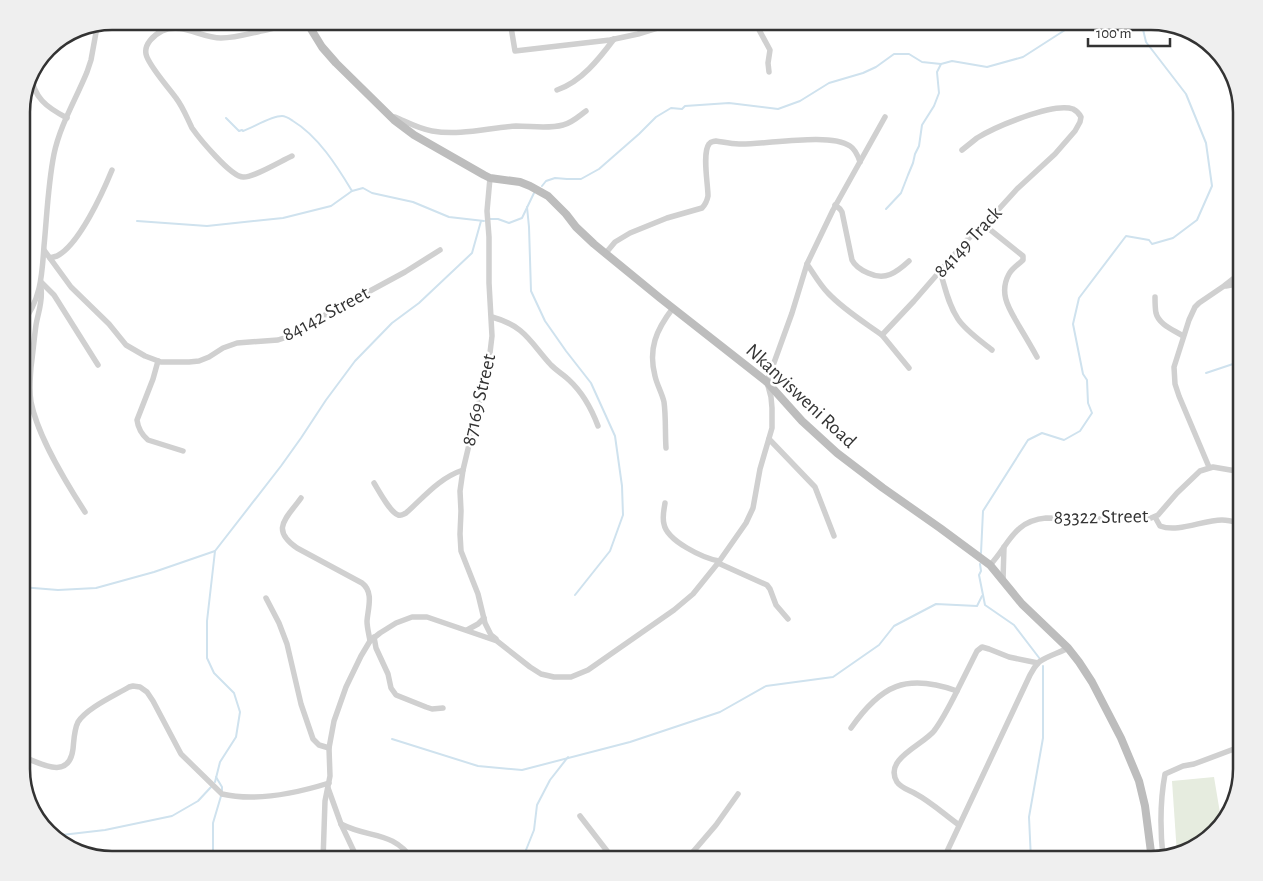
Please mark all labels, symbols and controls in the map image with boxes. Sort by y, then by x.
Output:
scale bar [1088,15,1170,47]
text: 100 m [1096,26,1131,41]
street label: 84149 Track [930,203,1006,281]
street label: 84142 Street [279,283,373,345]
street label: Nkanyisweni Road [742,340,860,452]
street label: 87169 Street [459,351,499,448]
street label: 83322 Street [1054,506,1149,528]

